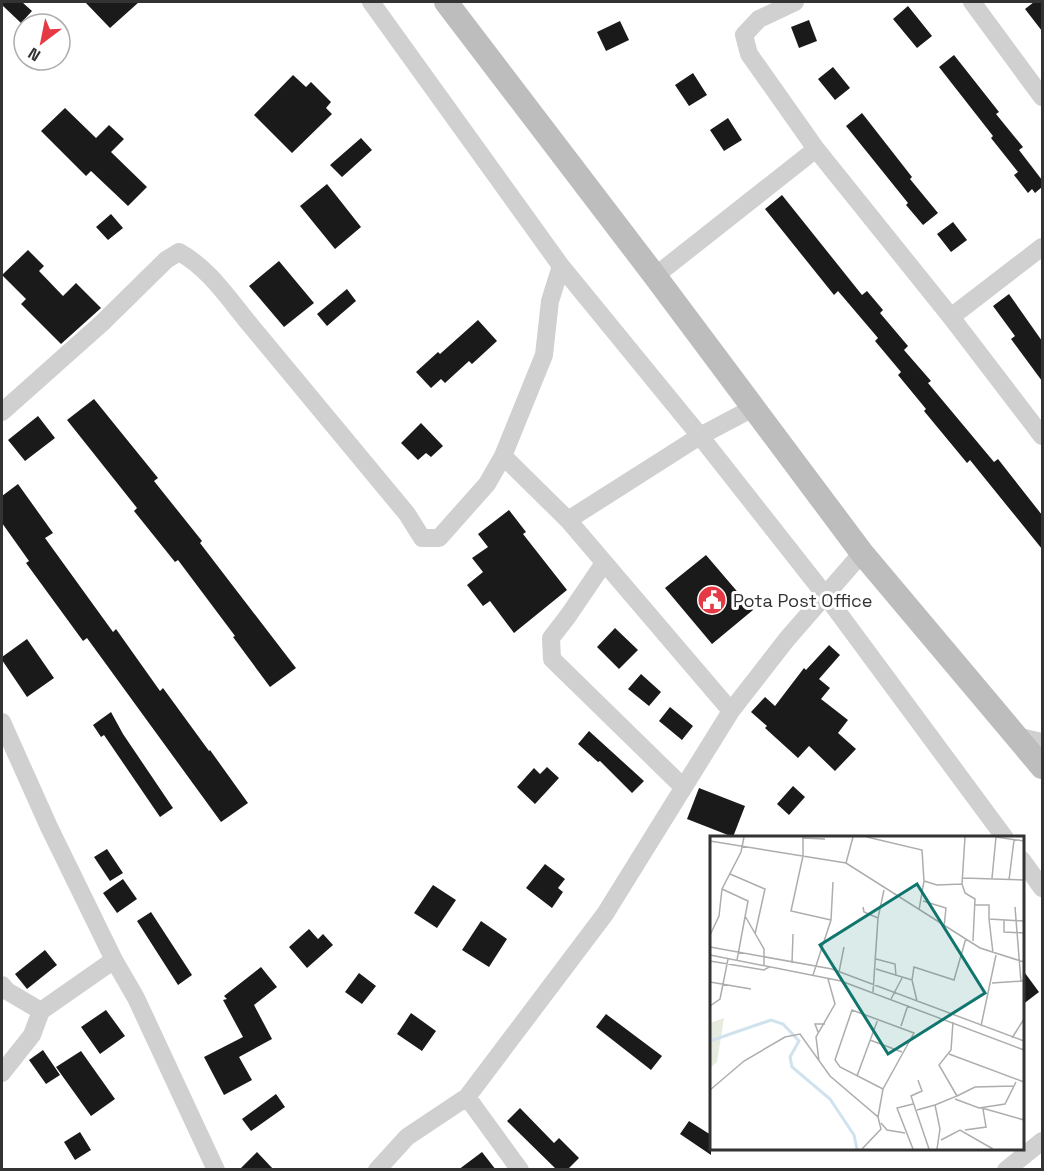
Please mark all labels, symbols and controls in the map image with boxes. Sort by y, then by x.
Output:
north arrow [12,12,72,72]
text: N [24,43,44,66]
public building icon: Pota Post Office [696,584,728,616]
place label: Pota Post Office [733,589,873,612]
inset map [710,836,1023,1150]

